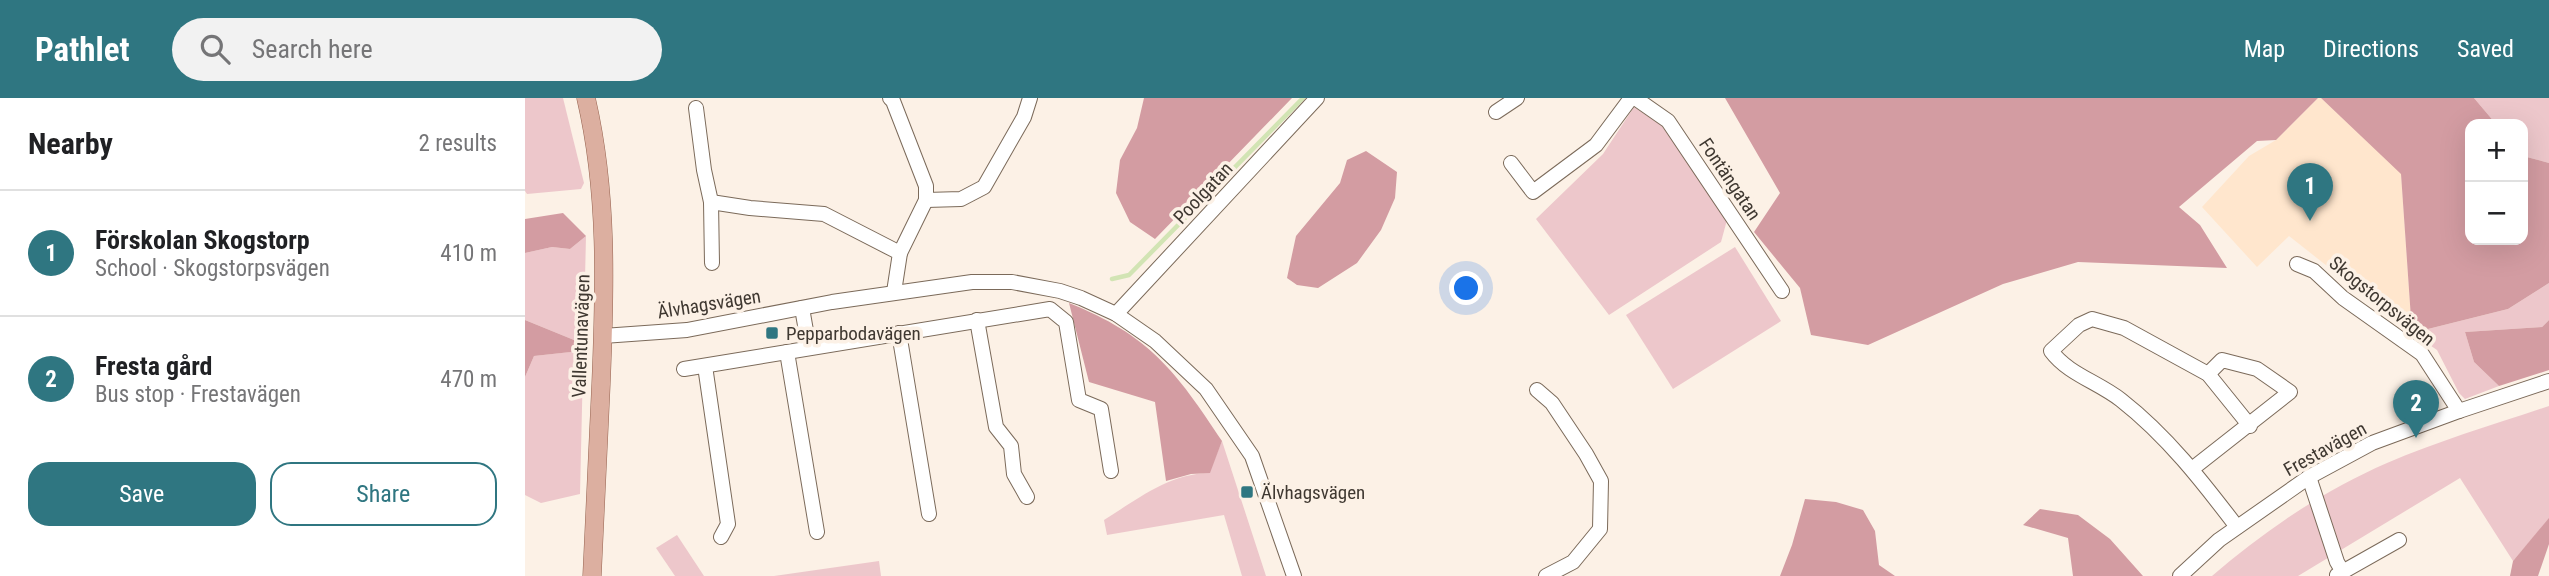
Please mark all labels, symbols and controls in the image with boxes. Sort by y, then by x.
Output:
search box [172,18,662,81]
text: Pathlet [35,30,130,69]
icon: search [196,30,234,68]
text: Search here [252,34,373,64]
text: Map [2244,35,2285,63]
text: Directions [2323,35,2419,63]
text: Saved [2457,35,2514,63]
map controls [2465,119,2528,245]
button: + [2465,119,2528,182]
text: Nearby [28,126,113,161]
text: 2 results [419,130,497,157]
street label: Fontängatan [1694,134,1766,224]
street label: Poolgatan [1169,157,1237,229]
pin: 1 [2287,163,2333,221]
button: − [2465,182,2528,245]
text: Förskolan Skogstorp [95,225,310,255]
text: 1 [45,240,57,267]
text: 410 m [440,240,497,267]
street label: Skogstorpsvägen [2324,251,2440,351]
text: School · Skogstorpsvägen [95,255,330,282]
your location [1449,271,1483,305]
street label: Vallentunavägen [567,274,595,398]
street label: Älvhagsvägen [656,284,762,324]
place label: Pepparbodavägen [786,322,921,345]
marker: Pepparbodavägen [764,325,780,341]
text: Fresta gård [95,351,212,381]
text: 2 [45,366,57,393]
text: 470 m [440,366,497,393]
pin: 2 [2393,380,2439,438]
text: Bus stop · Frestavägen [95,381,301,408]
street label: Frestavägen [2280,417,2370,481]
button: Save [28,462,256,526]
button: Share [270,462,497,526]
place label: Älvhagsvägen [1261,481,1365,504]
marker: Älvhagsvägen [1239,484,1255,500]

